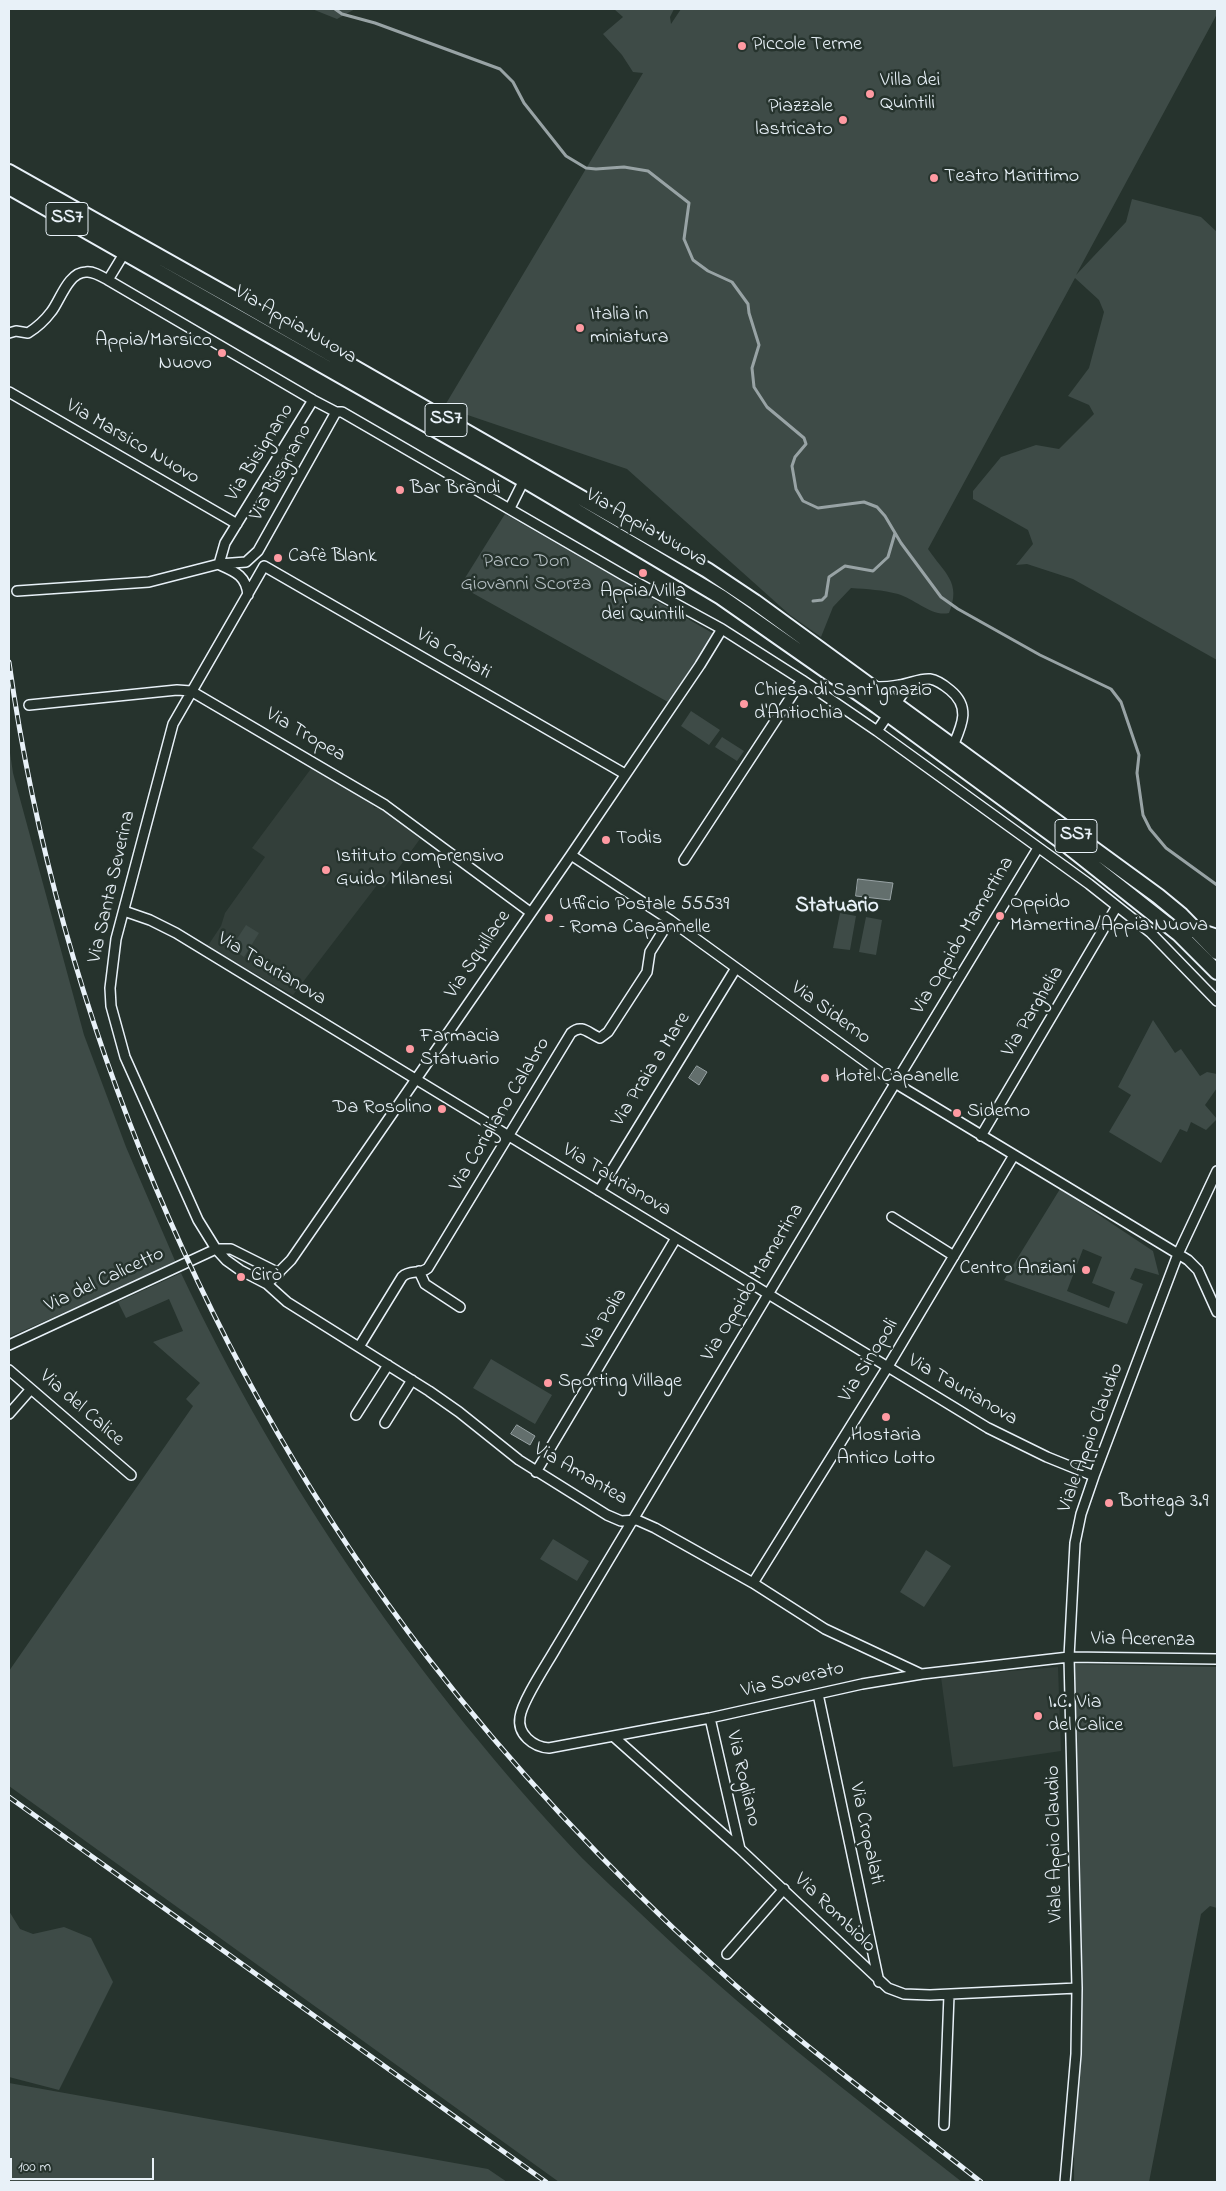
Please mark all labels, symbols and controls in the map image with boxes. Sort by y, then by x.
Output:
place label: Piccole Terme [752,34,862,58]
marker: Piccole Terme [736,40,748,52]
place label: Villa dei Quintili [880,70,940,117]
marker: Villa dei Quintili [864,88,876,100]
place label: Piazzale lastricato [755,96,833,143]
marker: Piazzale lastricato [837,114,849,126]
place label: Teatro Marittimo [944,166,1079,190]
marker: Teatro Marittimo [928,172,940,184]
road number: SS7 [46,202,88,235]
street label: Via Appia Nuova [230,281,360,371]
place label: Italia in miniatura [590,304,668,351]
marker: Italia in miniatura [574,322,586,334]
place label: Appia/Marsico Nuovo [95,330,212,377]
marker: Appia/Marsico Nuovo [216,347,228,359]
street label: Via Marsico Nuovo [61,395,203,491]
street label: Via Bisignano [222,400,300,506]
road number: SS7 [425,404,467,436]
street label: Via Bisgnano [246,420,318,526]
place label: Bar Brandi [410,478,501,502]
marker: Bar Brandi [394,484,406,496]
street label: Via Appia Nuova [581,484,711,574]
place label: Cafè Blank [288,546,377,570]
park label: Parco Don Giovanni Scorza [461,551,591,598]
marker: Cafè Blank [272,552,284,564]
marker: Appia/Villa dei Quintili [637,567,649,579]
place label: Appia/Villa dei Quintili [600,581,686,628]
street label: Via Cariati [411,624,495,686]
place label: Chiesa di Sant'Ignazio d'Antiochia [754,680,932,727]
marker: Chiesa di Sant'Ignazio d'Antiochia [738,698,750,710]
street label: Via Tropea [261,703,349,769]
street label: Via Santa Severina [84,809,142,965]
road number: SS7 [1055,819,1097,852]
place label: Todis [616,828,662,852]
marker: Todis [600,834,612,846]
place label: Istituto comprensivo Guido Milanesi [336,846,504,893]
street label: Via Oppido Mamertina [907,853,1021,1019]
marker: Istituto comprensivo Guido Milanesi [320,864,332,876]
place label: Oppido Mamertina/Appia Nuova [1010,892,1208,939]
place label: Ufficio Postale 55539 – Roma Capannelle [559,894,729,941]
district label: Statuario [795,895,879,921]
street label: Via Squillace [441,906,517,1004]
marker: Oppido Mamertina/Appia Nuova [994,910,1006,922]
marker: Ufficio Postale 55539 – Roma Capannelle [543,912,555,924]
street label: Via Taurianova [212,928,330,1012]
street label: Via Parghelia [998,962,1070,1062]
street label: Via Siderno [785,977,875,1051]
street label: Via Praia a Mare [607,1008,697,1132]
place label: Farmacia Statuario [420,1026,500,1073]
street label: Via Corigliano Calabro [446,1034,556,1196]
marker: Farmacia Statuario [404,1043,416,1055]
place label: Hotel Capanelle [835,1066,959,1090]
marker: Hotel Capanelle [819,1072,831,1084]
place label: Da Rosolino [333,1097,432,1121]
place label: Siderno [967,1101,1030,1125]
marker: Da Rosolino [436,1103,448,1115]
marker: Siderno [951,1107,963,1119]
street label: Via Taurianova [557,1139,675,1223]
street label: Via Oppido Mamertina [697,1200,811,1366]
street label: Via del Calicetto [42,1243,168,1319]
place label: Centro Anziani [959,1258,1076,1282]
marker: Centro Anziani [1080,1264,1092,1276]
place label: Cirò [251,1265,282,1289]
marker: Cirò [235,1271,247,1283]
street label: Via Polia [578,1285,634,1355]
street label: Via Sinopoli [835,1315,905,1407]
street label: Via Taurianova [903,1350,1021,1432]
street label: Viale Appio Claudio [1054,1360,1130,1516]
street label: Via del Calice [34,1366,128,1452]
place label: Sporting Village [558,1371,682,1395]
marker: Sporting Village [542,1377,554,1389]
marker: Hostaria Antico Lotto [880,1411,892,1423]
place label: Hostaria Antico Lotto [837,1425,935,1472]
street label: Via Amantea [529,1438,631,1512]
place label: Bottega 3.9 [1119,1491,1208,1515]
marker: Bottega 3.9 [1103,1497,1115,1509]
street label: Via Acerenza [1091,1628,1195,1654]
street label: Via Soverato [739,1658,847,1704]
place label: I.C. Via del Calice [1048,1692,1123,1739]
marker: I.C. Via del Calice [1032,1710,1044,1722]
street label: Via Rogliano [719,1729,765,1829]
street label: Viale Appio Claudio [1043,1765,1069,1923]
street label: Via Cropalati [842,1781,888,1887]
street label: Via Rombiolo [788,1869,880,1959]
scale bar [12,2148,156,2180]
text: 100 m [18,2156,51,2178]

